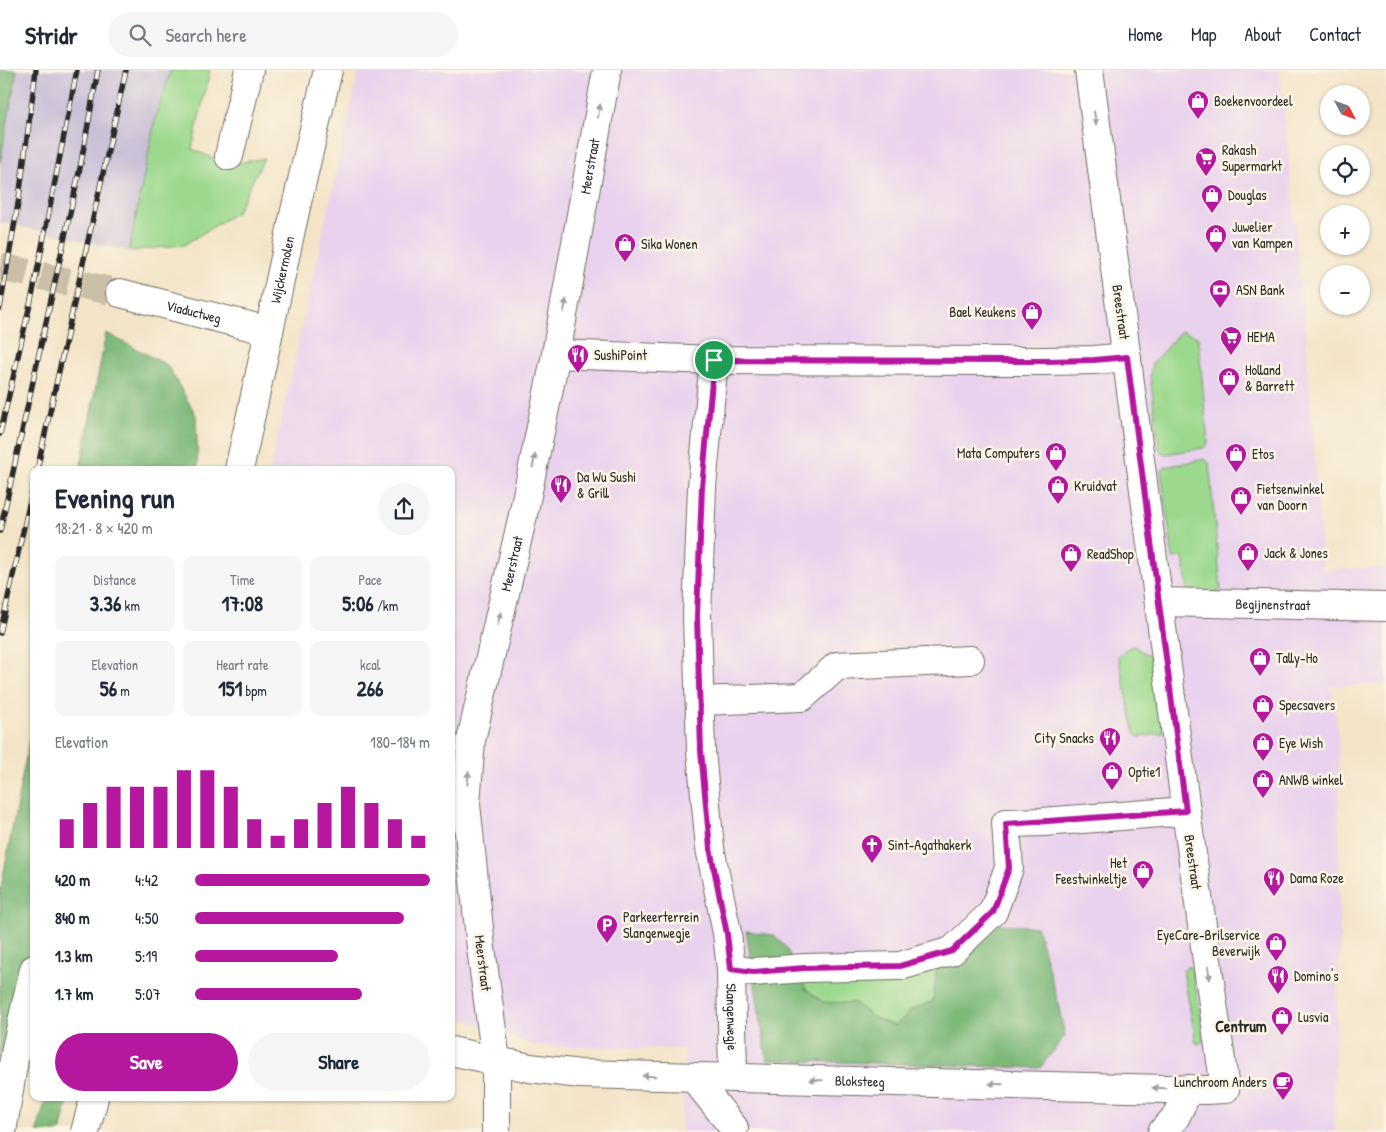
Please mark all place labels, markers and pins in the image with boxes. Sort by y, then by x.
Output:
shop icon: Boekenvoordeel [1186,89,1210,120]
place label: Boekenvoordeel [1214,91,1293,110]
place label: Rakash Supermarkt [1222,140,1282,176]
supermarket icon: Rakash Supermarkt [1194,146,1218,177]
shop icon: Douglas [1200,183,1224,214]
place label: Douglas [1228,185,1267,205]
place label: Juwelier van Kampen [1232,217,1293,253]
shop icon: Juwelier van Kampen [1204,223,1228,254]
shop icon: Sika Wonen [613,232,637,263]
place label: Sika Wonen [641,234,698,253]
bank icon: ASN Bank [1208,278,1232,309]
place label: ASN Bank [1236,280,1285,299]
shop icon: Bael Keukens [1020,300,1044,331]
place label: Bael Keukens [949,302,1016,321]
supermarket icon: HEMA [1219,325,1243,356]
place label: HEMA [1247,327,1275,346]
pin [693,339,735,381]
restaurant icon: SushiPoint [566,343,590,374]
place label: SushiPoint [594,345,647,364]
place label: Holland & Barrett [1245,360,1294,395]
shop icon: Holland & Barrett [1217,366,1241,397]
shop icon: Mata Computers [1044,441,1068,472]
shop icon: Etos [1224,442,1248,473]
place label: Mata Computers [957,443,1040,463]
place label: Etos [1252,444,1274,463]
place label: Da Wu Sushi & Grill [577,467,636,502]
restaurant icon: Da Wu Sushi & Grill [549,473,573,504]
shop icon: Kruidvat [1046,474,1070,505]
place label: Kruidvat [1074,476,1117,495]
place label: Fietsenwinkel van Doorn [1256,479,1324,514]
shop icon: Fietsenwinkel van Doorn [1229,485,1253,516]
shop icon: Jack & Jones [1236,541,1260,572]
shop icon: ReadShop [1059,542,1083,573]
place label: Jack & Jones [1264,543,1328,562]
place label: ReadShop [1087,544,1134,564]
shop icon: Tally-Ho [1248,646,1272,677]
place label: Tally-Ho [1276,648,1318,668]
shop icon: Specsavers [1251,693,1275,724]
place label: Specsavers [1279,695,1335,715]
restaurant icon: City Snacks [1098,726,1122,757]
place label: City Snacks [1034,728,1094,748]
shop icon: Eye Wish [1251,731,1275,762]
place label: Eye Wish [1279,733,1323,753]
shop icon: Optie1 [1100,760,1124,791]
place label: Optie1 [1128,762,1160,782]
shop icon: ANWB winkel [1251,768,1275,799]
place label: ANWB winkel [1279,770,1344,789]
church icon: Sint-Agathakerk [860,833,884,864]
place label: Sint-Agathakerk [888,835,972,855]
place label: Het Feestwinkeltje [1055,853,1127,889]
shop icon: Het Feestwinkeltje [1131,859,1155,890]
restaurant icon: Dama Roze [1262,866,1286,897]
place label: Dama Roze [1290,868,1344,887]
place label: Parkeerterrein Slangenwegje [623,907,699,943]
parking icon: Parkeerterrein Slangenwegje [595,913,619,944]
place label: EyeCare-Brilservice Beverwijk [1157,925,1260,961]
shop icon: EyeCare-Brilservice Beverwijk [1264,931,1288,962]
restaurant icon: Domino's [1266,964,1290,995]
place label: Domino's [1294,966,1339,985]
shop icon: Lusvia [1270,1005,1294,1036]
place label: Lusvia [1298,1007,1329,1026]
cafe icon: Lunchroom Anders [1271,1070,1295,1101]
place label: Lunchroom Anders [1174,1072,1267,1091]

